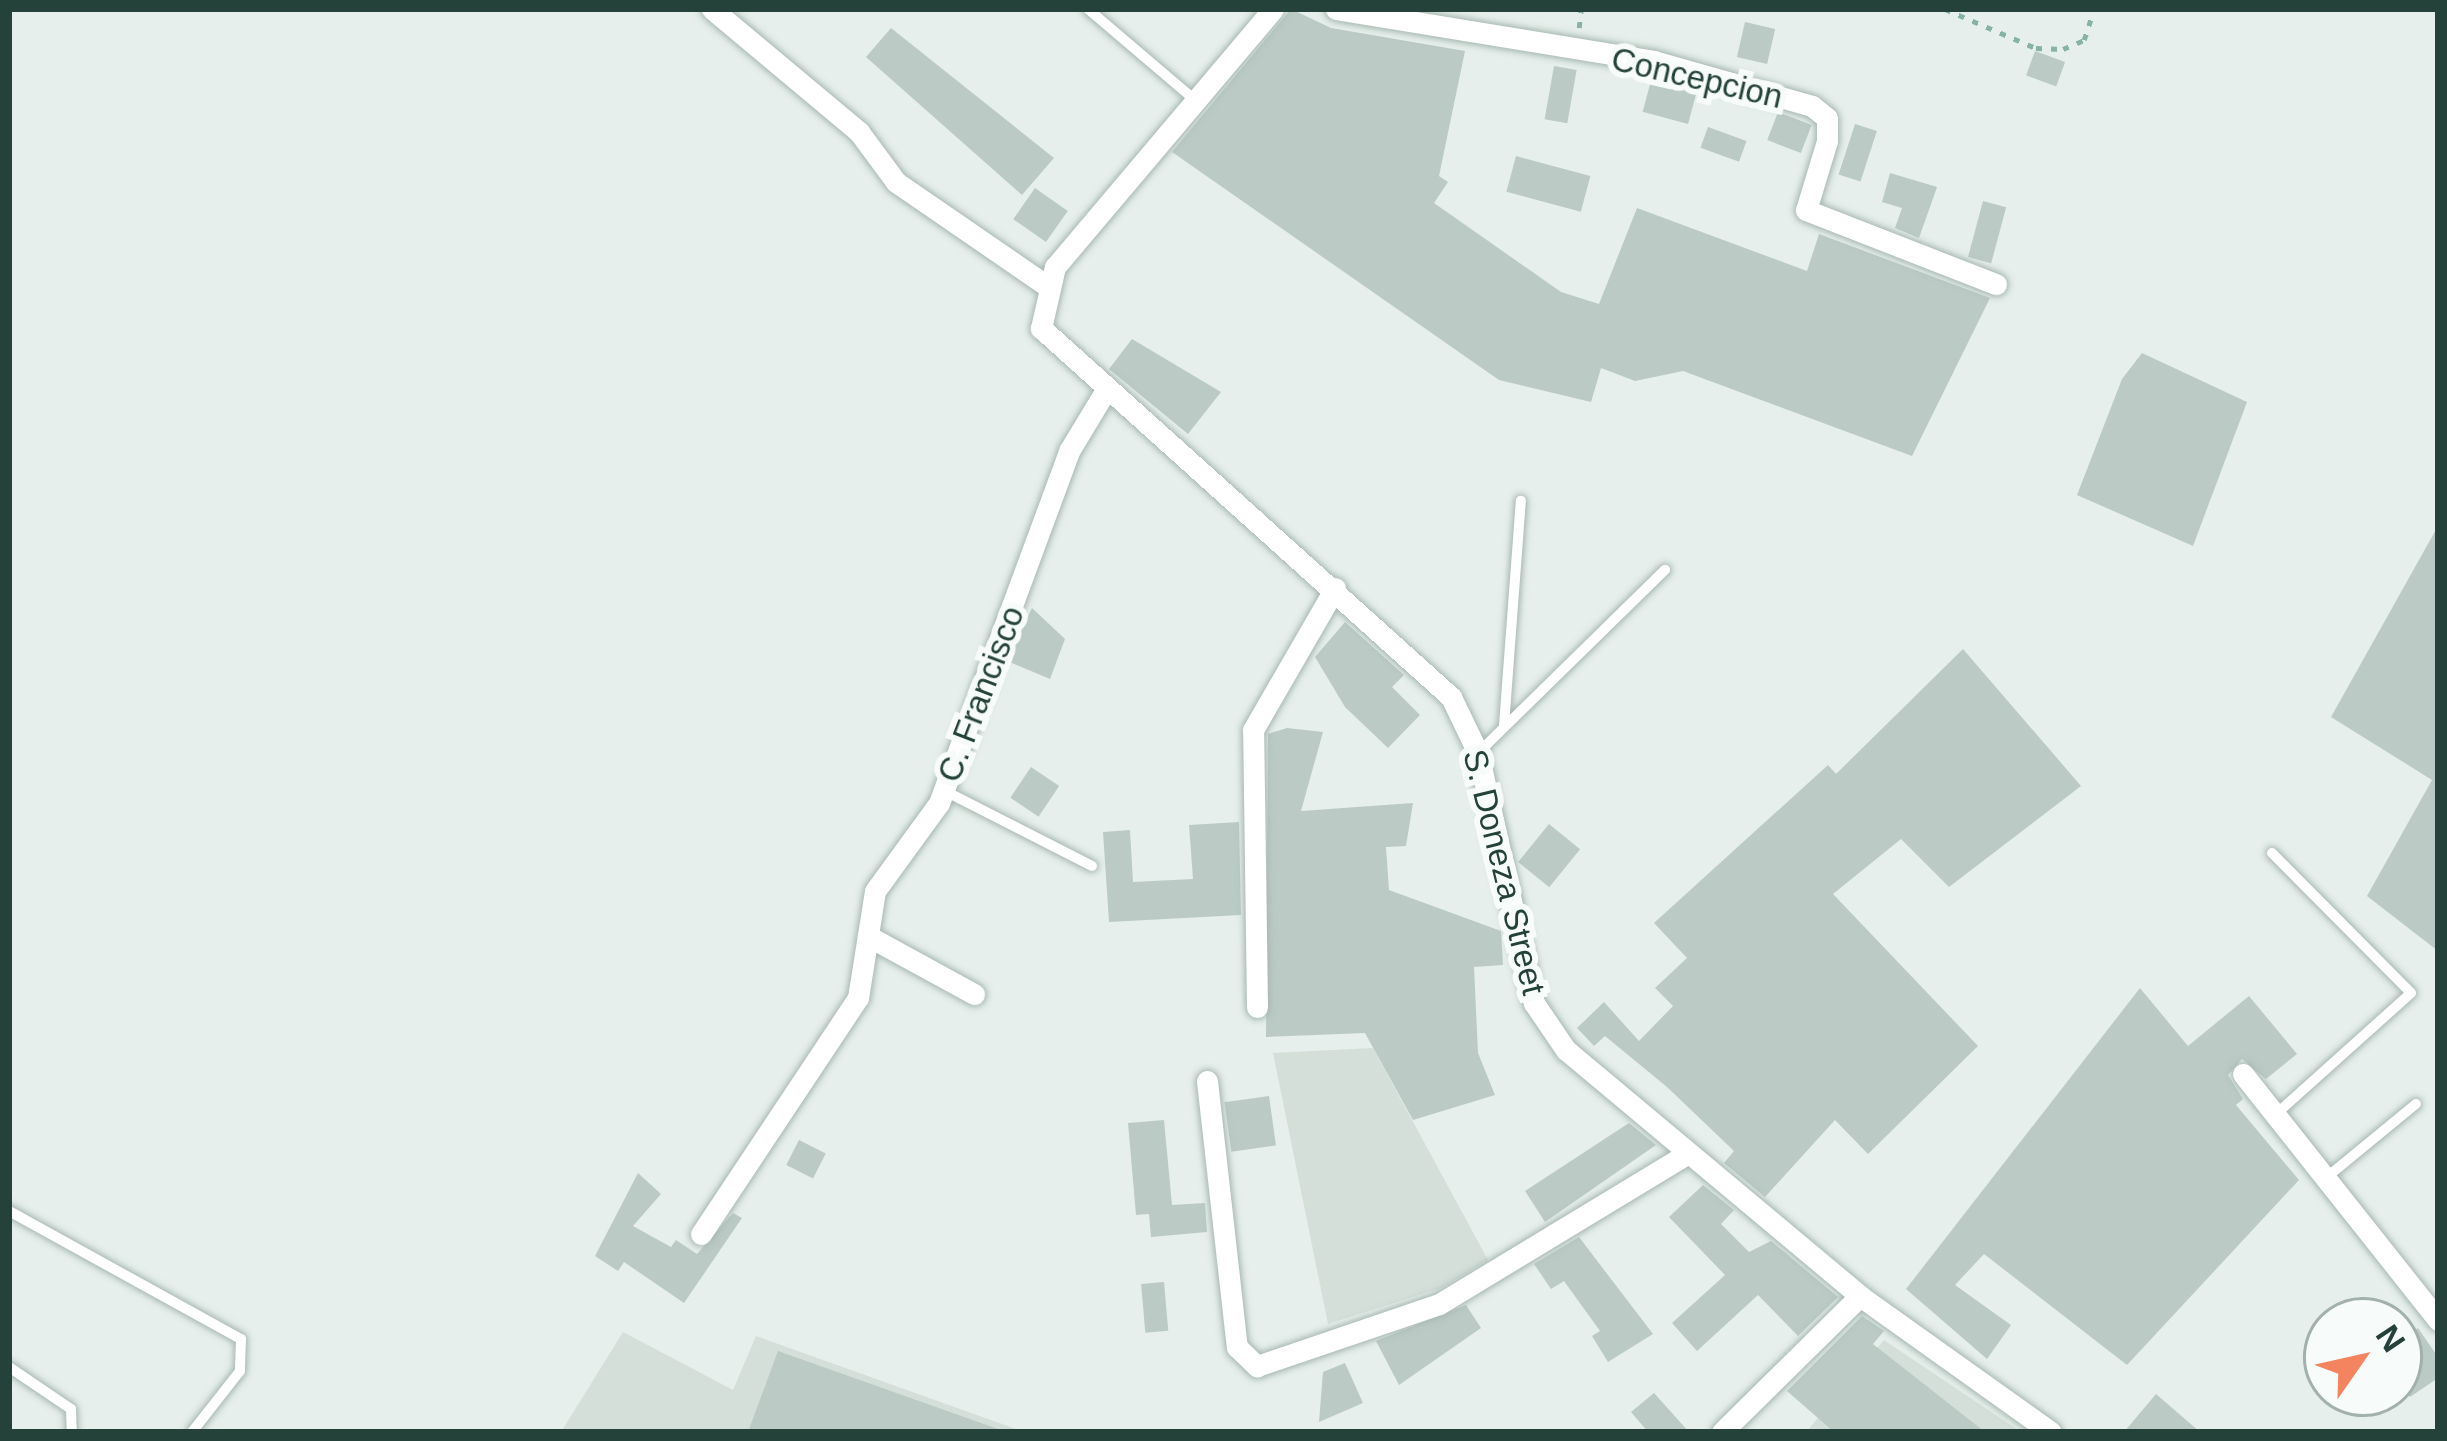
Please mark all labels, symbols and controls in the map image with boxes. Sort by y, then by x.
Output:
street label: Concepcion [1608,39,1786,117]
street label: C. Francisco [929,600,1033,788]
street label: S. Doneza Street [1454,745,1554,999]
north arrow [2303,1297,2423,1417]
text: N [2369,1318,2413,1358]

